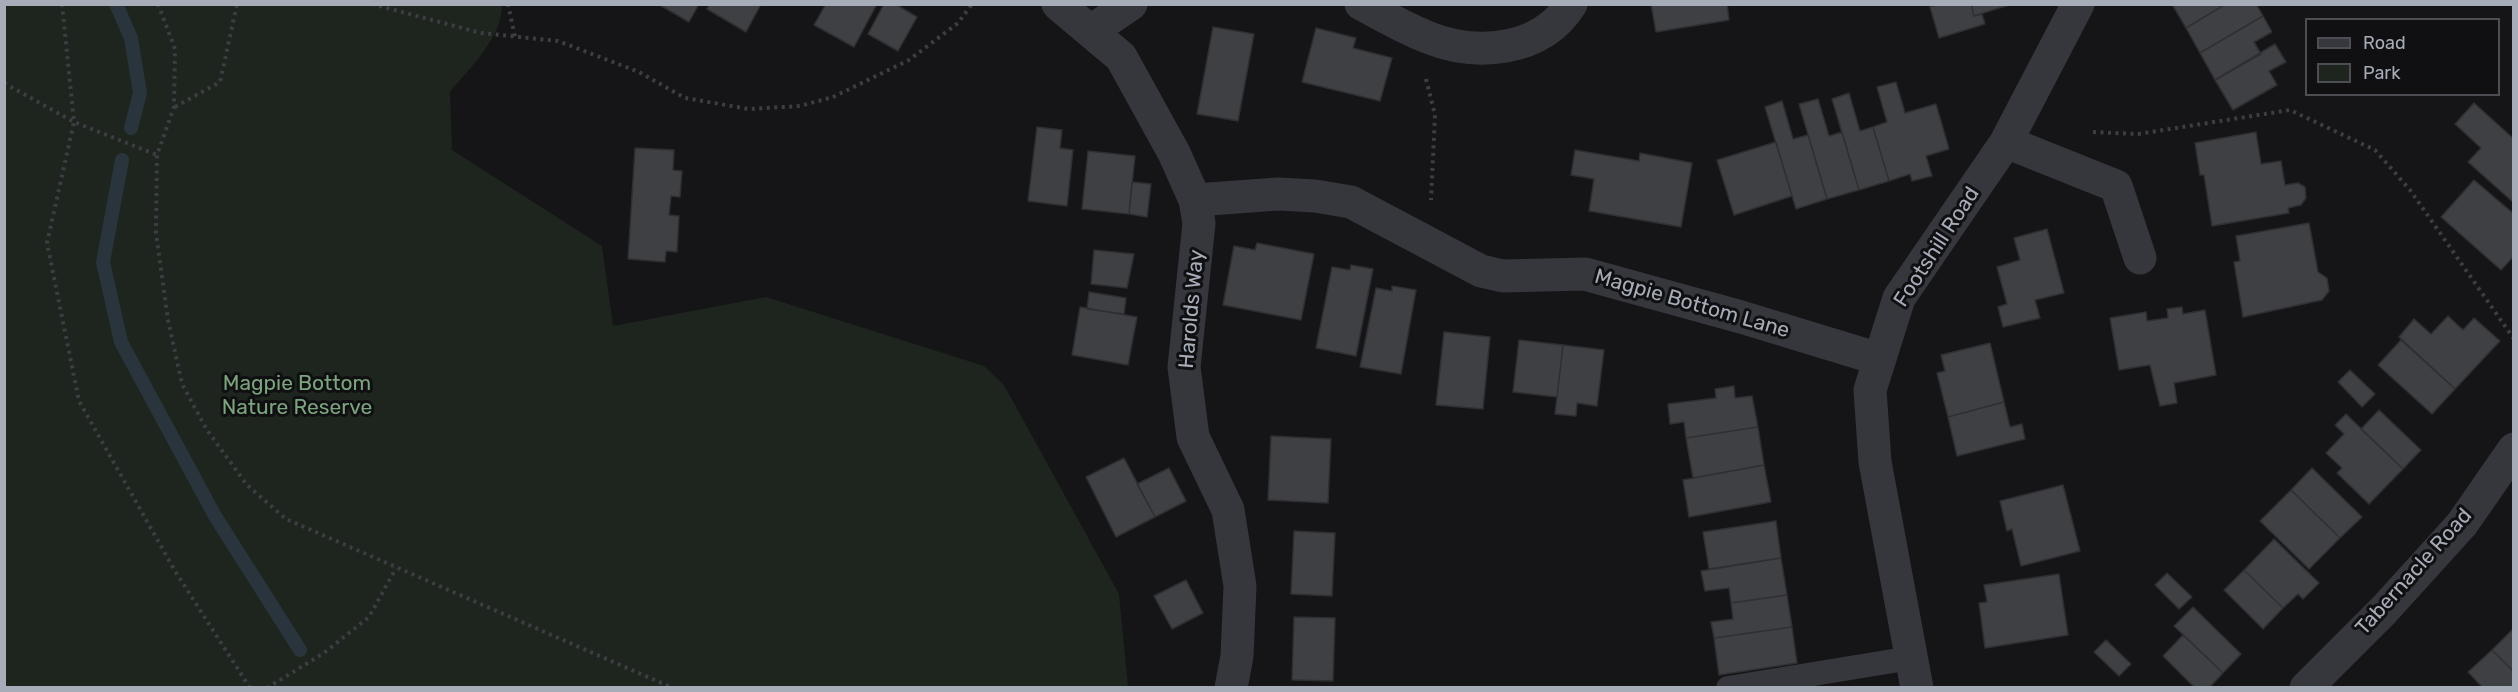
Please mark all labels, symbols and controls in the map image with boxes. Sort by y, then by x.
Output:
legend [2305,18,2500,96]
text: Road [2363,32,2406,54]
text: Park [2363,62,2400,84]
street label: Footshill Road [1889,182,1985,312]
street label: Harolds Way [1174,249,1210,369]
street label: Magpie Bottom Lane [1592,264,1792,344]
park label: Magpie Bottom Nature Reserve [222,371,372,421]
street label: Tabernacle Road [2351,503,2477,641]

